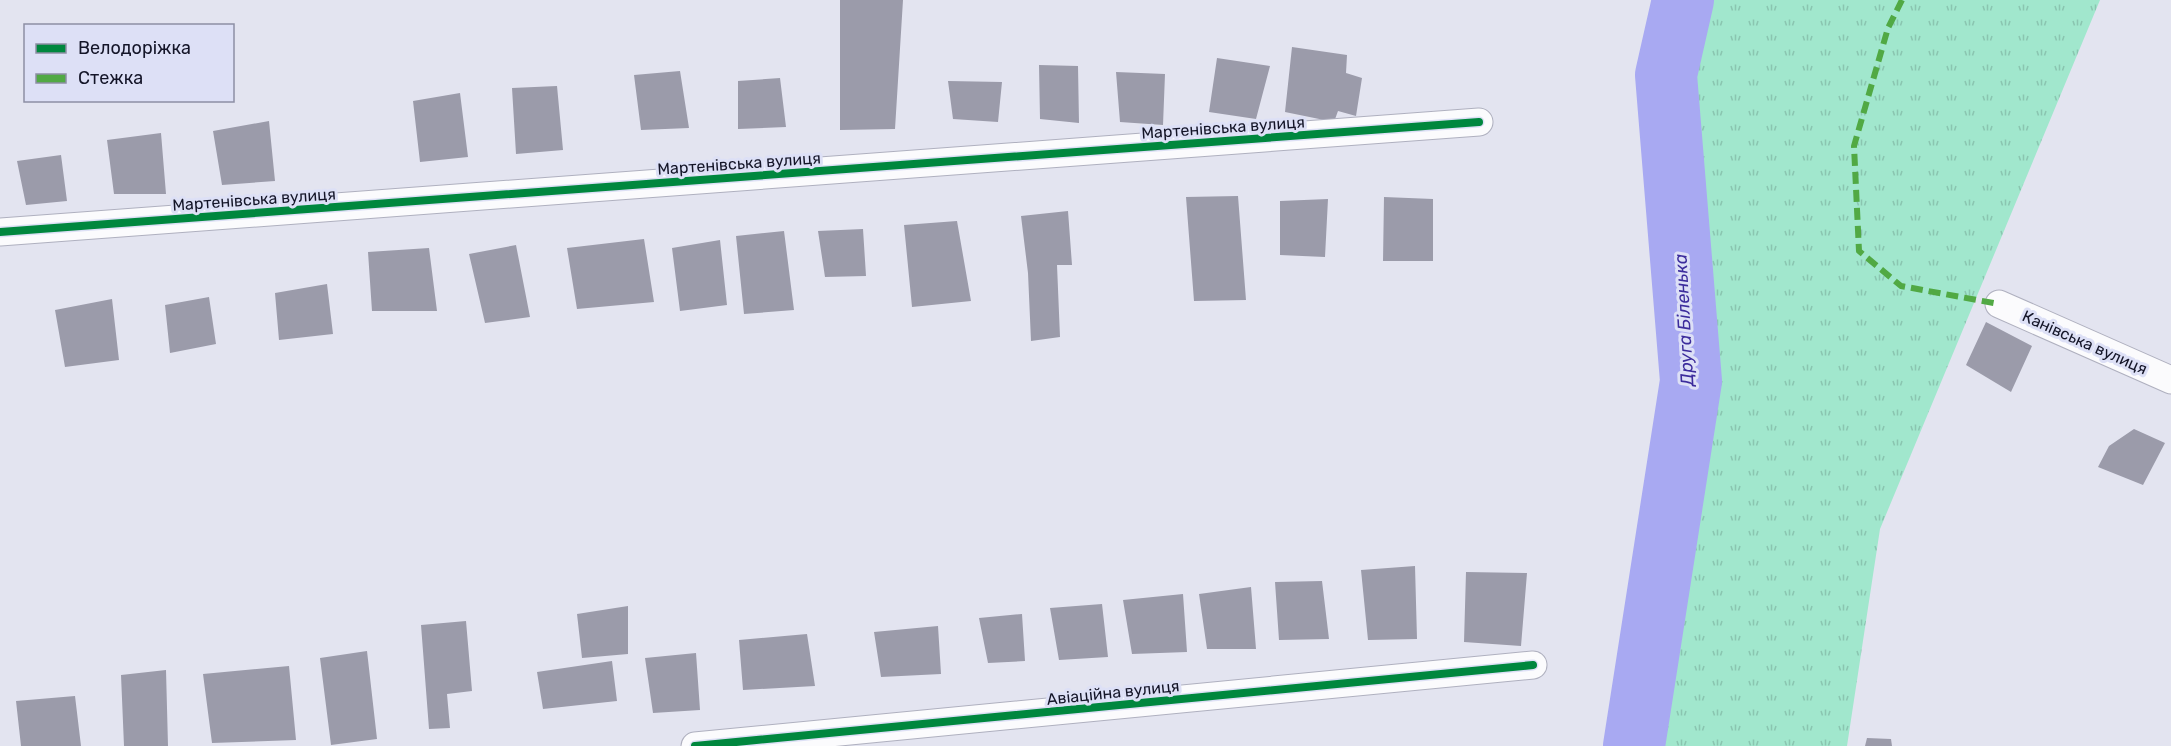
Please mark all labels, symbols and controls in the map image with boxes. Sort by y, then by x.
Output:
legend [24,24,234,102]
text: Велодоріжка [78,37,191,59]
text: Стежка [78,67,143,89]
street label: Мартенівська вулиця [1141,112,1305,143]
street label: Мартенівська вулиця [657,148,821,179]
street label: Мартенівська вулиця [172,184,336,215]
water label: Друга Біленька [1670,253,1699,389]
street label: Канівська вулиця [2019,306,2150,379]
street label: Авіаційна вулиця [1046,676,1180,709]

